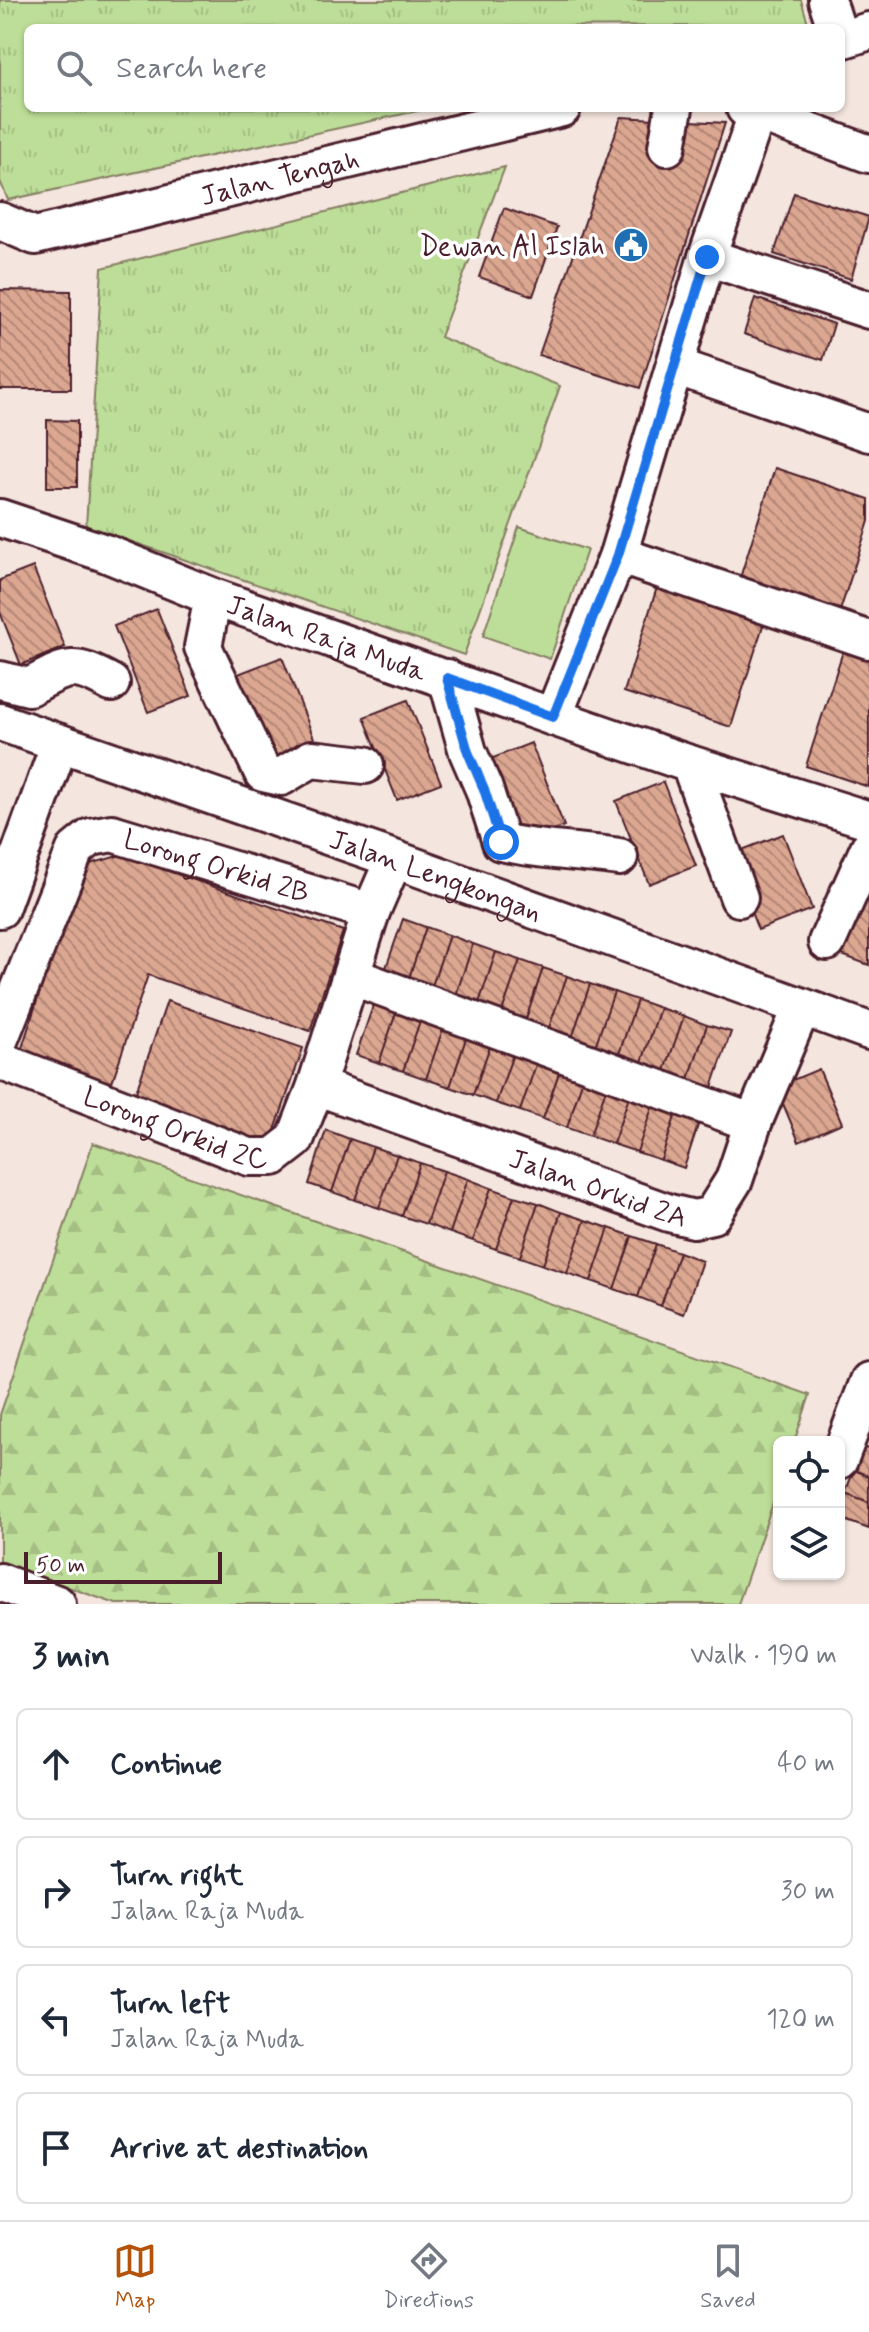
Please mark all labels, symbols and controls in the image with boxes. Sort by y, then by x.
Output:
search box [24,24,845,112]
icon: search [52,46,96,90]
text: Search here [116,49,267,88]
street label: Jalan Tengah [197,142,364,216]
public building icon: Dewan Al Islah [612,226,650,264]
place label: Dewan Al Islah [419,229,605,266]
route end [689,239,725,275]
street label: Jalan Raja Muda [221,587,431,692]
street label: Lorong Orkid 2B [119,822,313,913]
street label: Jalan Lengkongan [324,822,546,932]
route start [483,824,519,860]
street label: Lorong Orkid 2C [77,1079,267,1178]
street label: Jalan Orkid 2A [504,1141,690,1238]
map controls [773,1436,845,1580]
button: locate [773,1436,845,1508]
button: layers [773,1508,845,1580]
scale bar [24,1548,222,1584]
text: 50 m [36,1552,85,1580]
text: 3 min [32,1634,110,1679]
text: Walk · 190 m [690,1639,837,1673]
icon: ahead [34,1742,78,1786]
text: Continue [110,1745,222,1784]
text: 40 m [777,1747,835,1781]
text: Turn right [110,1856,243,1895]
icon: right [34,1870,78,1914]
text: 30 m [781,1875,835,1909]
text: Jalan Raja Muda [110,1895,304,1929]
text: Turn left [110,1984,230,2023]
icon: left [34,1998,78,2042]
text: 120 m [766,2003,835,2037]
text: Jalan Raja Muda [110,2023,304,2057]
icon: arrive [34,2126,78,2170]
text: Arrive at destination [110,2129,368,2168]
tab: Map [113,2239,157,2315]
tab: Directions [383,2239,474,2315]
tab: Saved [700,2239,756,2315]

